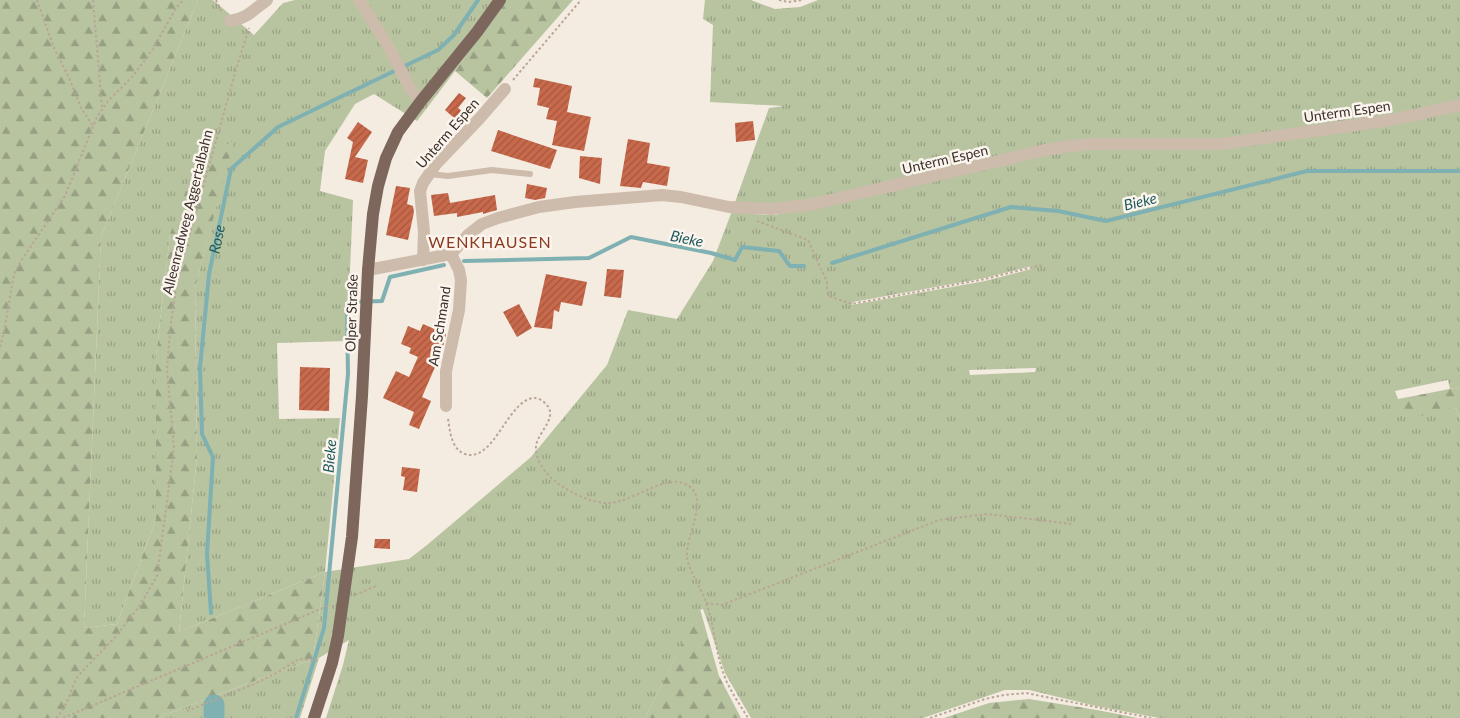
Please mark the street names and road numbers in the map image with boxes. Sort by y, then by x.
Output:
street label: Unterm Espen [412,94,482,172]
street label: Unterm Espen [1303,96,1391,126]
street label: Alleenradweg Aggertalbahn [158,128,216,296]
street label: Unterm Espen [900,141,990,177]
street label: Olper Straße [341,274,361,352]
street label: Am Schmand [424,285,454,367]

